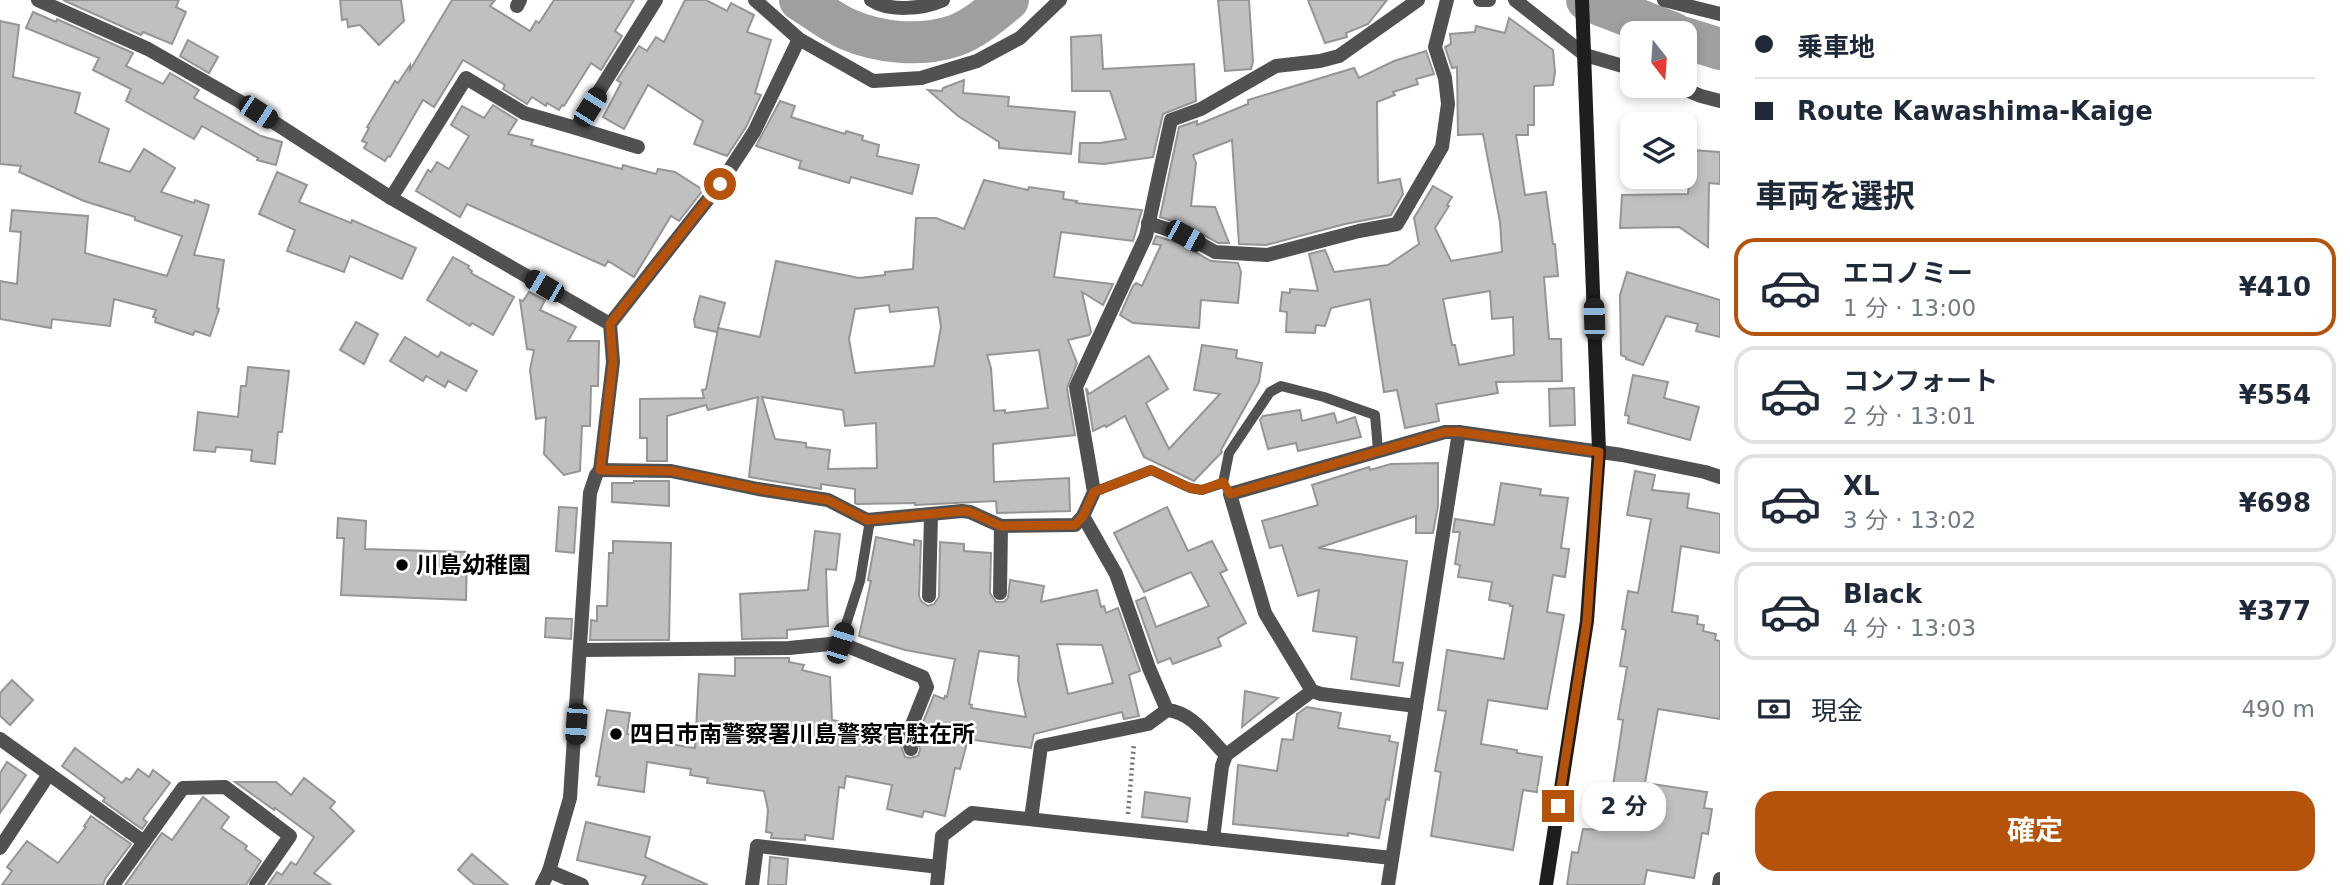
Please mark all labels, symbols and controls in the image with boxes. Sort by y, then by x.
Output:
north arrow [1620,21,1698,98]
map controls [1620,21,1697,189]
text: 乗車地 [1797,32,1875,62]
car [570,84,611,130]
car [235,92,282,132]
text: Route Kawashima-Kaige [1797,96,2153,126]
button: layers [1620,112,1697,189]
route start [704,168,736,200]
text: 車両を選択 [1755,177,1915,215]
car [1162,217,1209,255]
icon: car [1759,256,1822,319]
text: エコノミー [1843,258,1973,288]
car [521,266,568,306]
text: ¥410 [2239,272,2311,302]
text: 1 分 · 13:00 [1843,295,1976,321]
car [1583,298,1606,340]
icon: car [1759,364,1822,427]
text: コンフォート [1843,366,1998,396]
text: ¥554 [2239,380,2311,410]
text: 2 分 · 13:01 [1843,403,1976,429]
text: XL [1843,471,1880,501]
icon: car [1759,472,1822,535]
text: ¥698 [2239,488,2311,518]
text: 3 分 · 13:02 [1843,507,1976,533]
place label: 川島幼稚園 [416,552,531,578]
marker: 川島幼稚園 [394,557,410,573]
text: Black [1843,579,1922,609]
icon: car [1759,580,1822,643]
text: ¥377 [2239,596,2311,626]
text: 4 分 · 13:03 [1843,615,1976,641]
car [824,620,857,666]
icon: cash [1755,690,1793,728]
text: 現金 [1811,696,1863,726]
text: 490 m [2241,696,2315,722]
car [565,702,588,746]
place label: 四日市南警察署川島警察官駐在所 [630,721,975,747]
marker: 四日市南警察署川島警察官駐在所 [608,726,624,742]
callout: 2 分 [1582,782,1666,830]
route end [1542,790,1574,822]
button: 確定 [1755,791,2315,871]
text: 2 分 [1600,793,1648,819]

